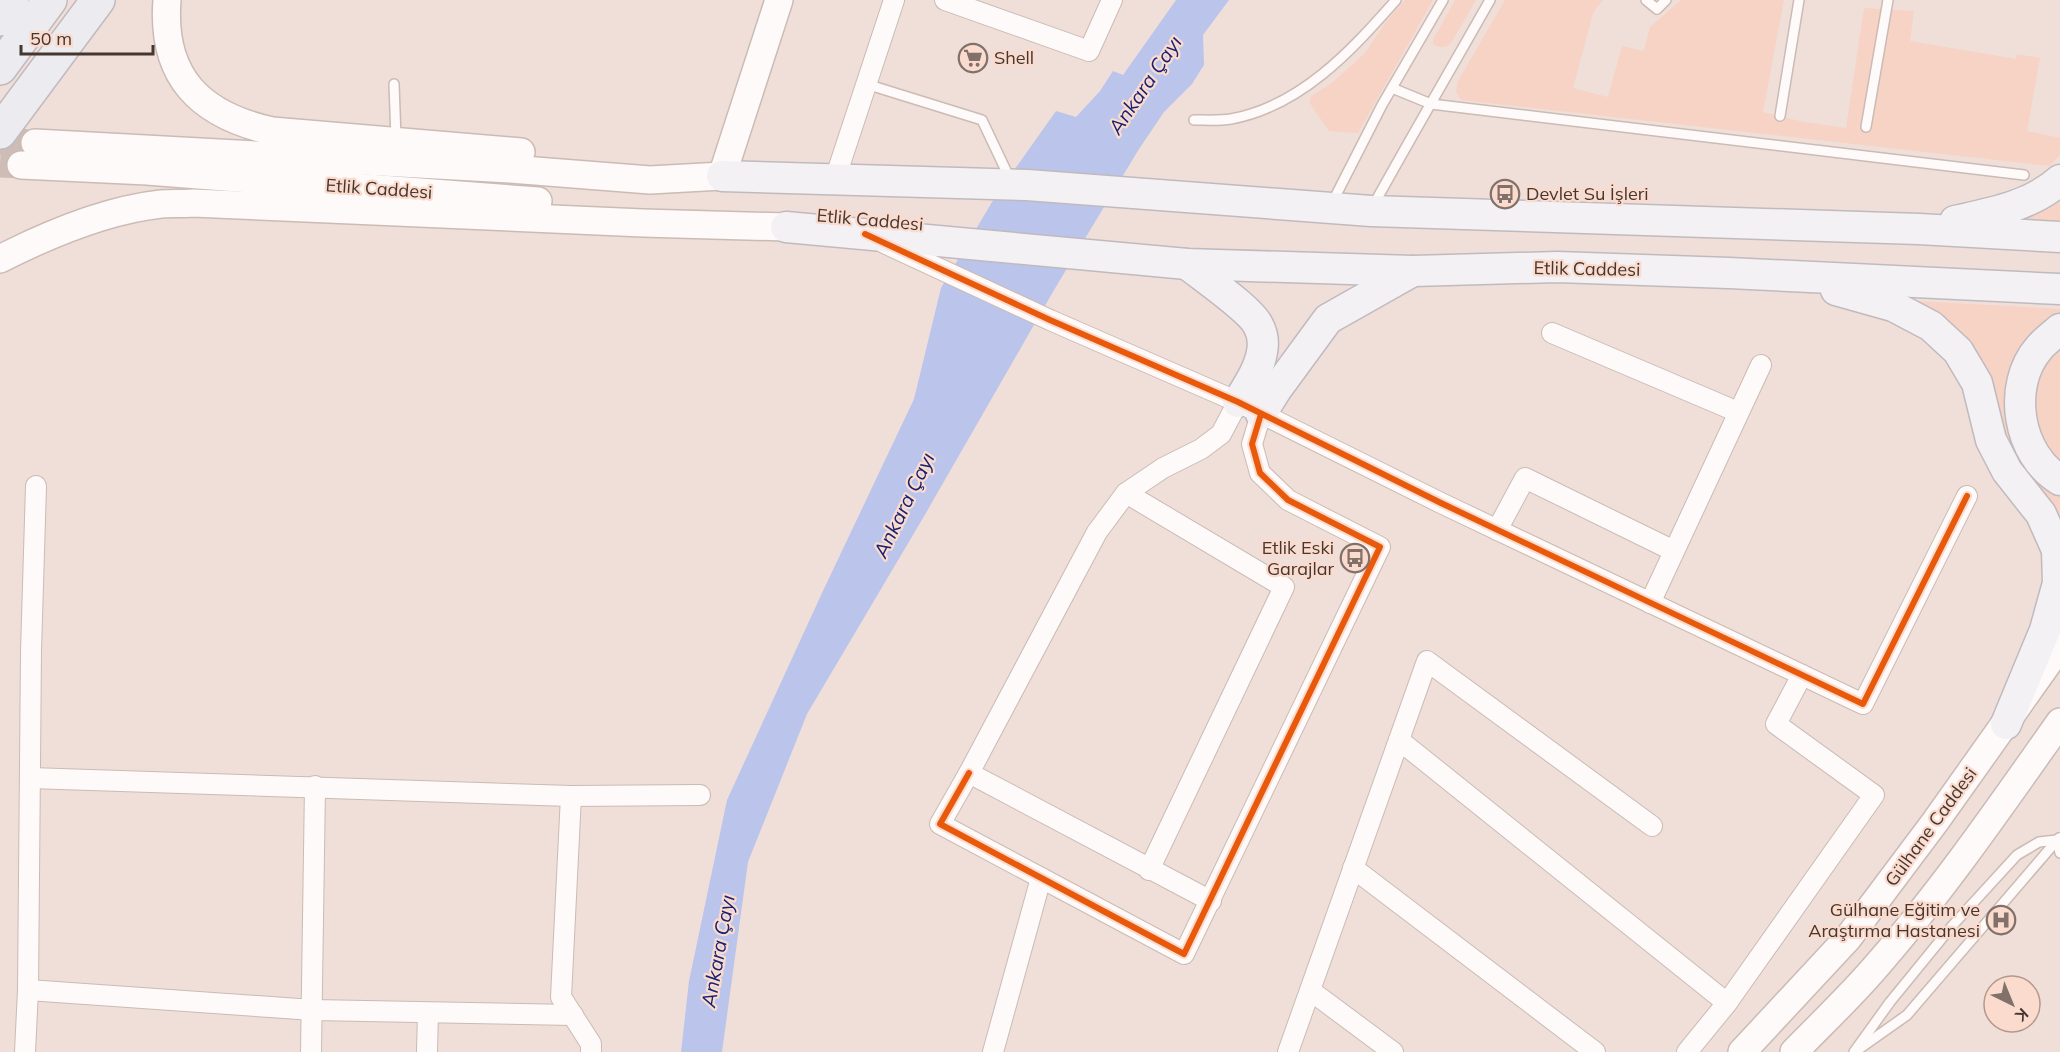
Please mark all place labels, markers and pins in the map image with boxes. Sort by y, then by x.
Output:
supermarket icon: Shell [957,42,989,74]
place label: Shell [994,46,1034,69]
bus stop icon: Devlet Su İşleri [1489,178,1521,210]
place label: Devlet Su İşleri [1526,182,1649,205]
place label: Etlik Eski Garajlar [1262,536,1334,580]
bus stop icon: Etlik Eski Garajlar [1339,542,1371,574]
place label: Gülhane Eğitim ve Araştırma Hastanesi [1808,898,1980,942]
hospital icon: Gülhane Eğitim ve Araştırma Hastanesi [1985,904,2017,936]

